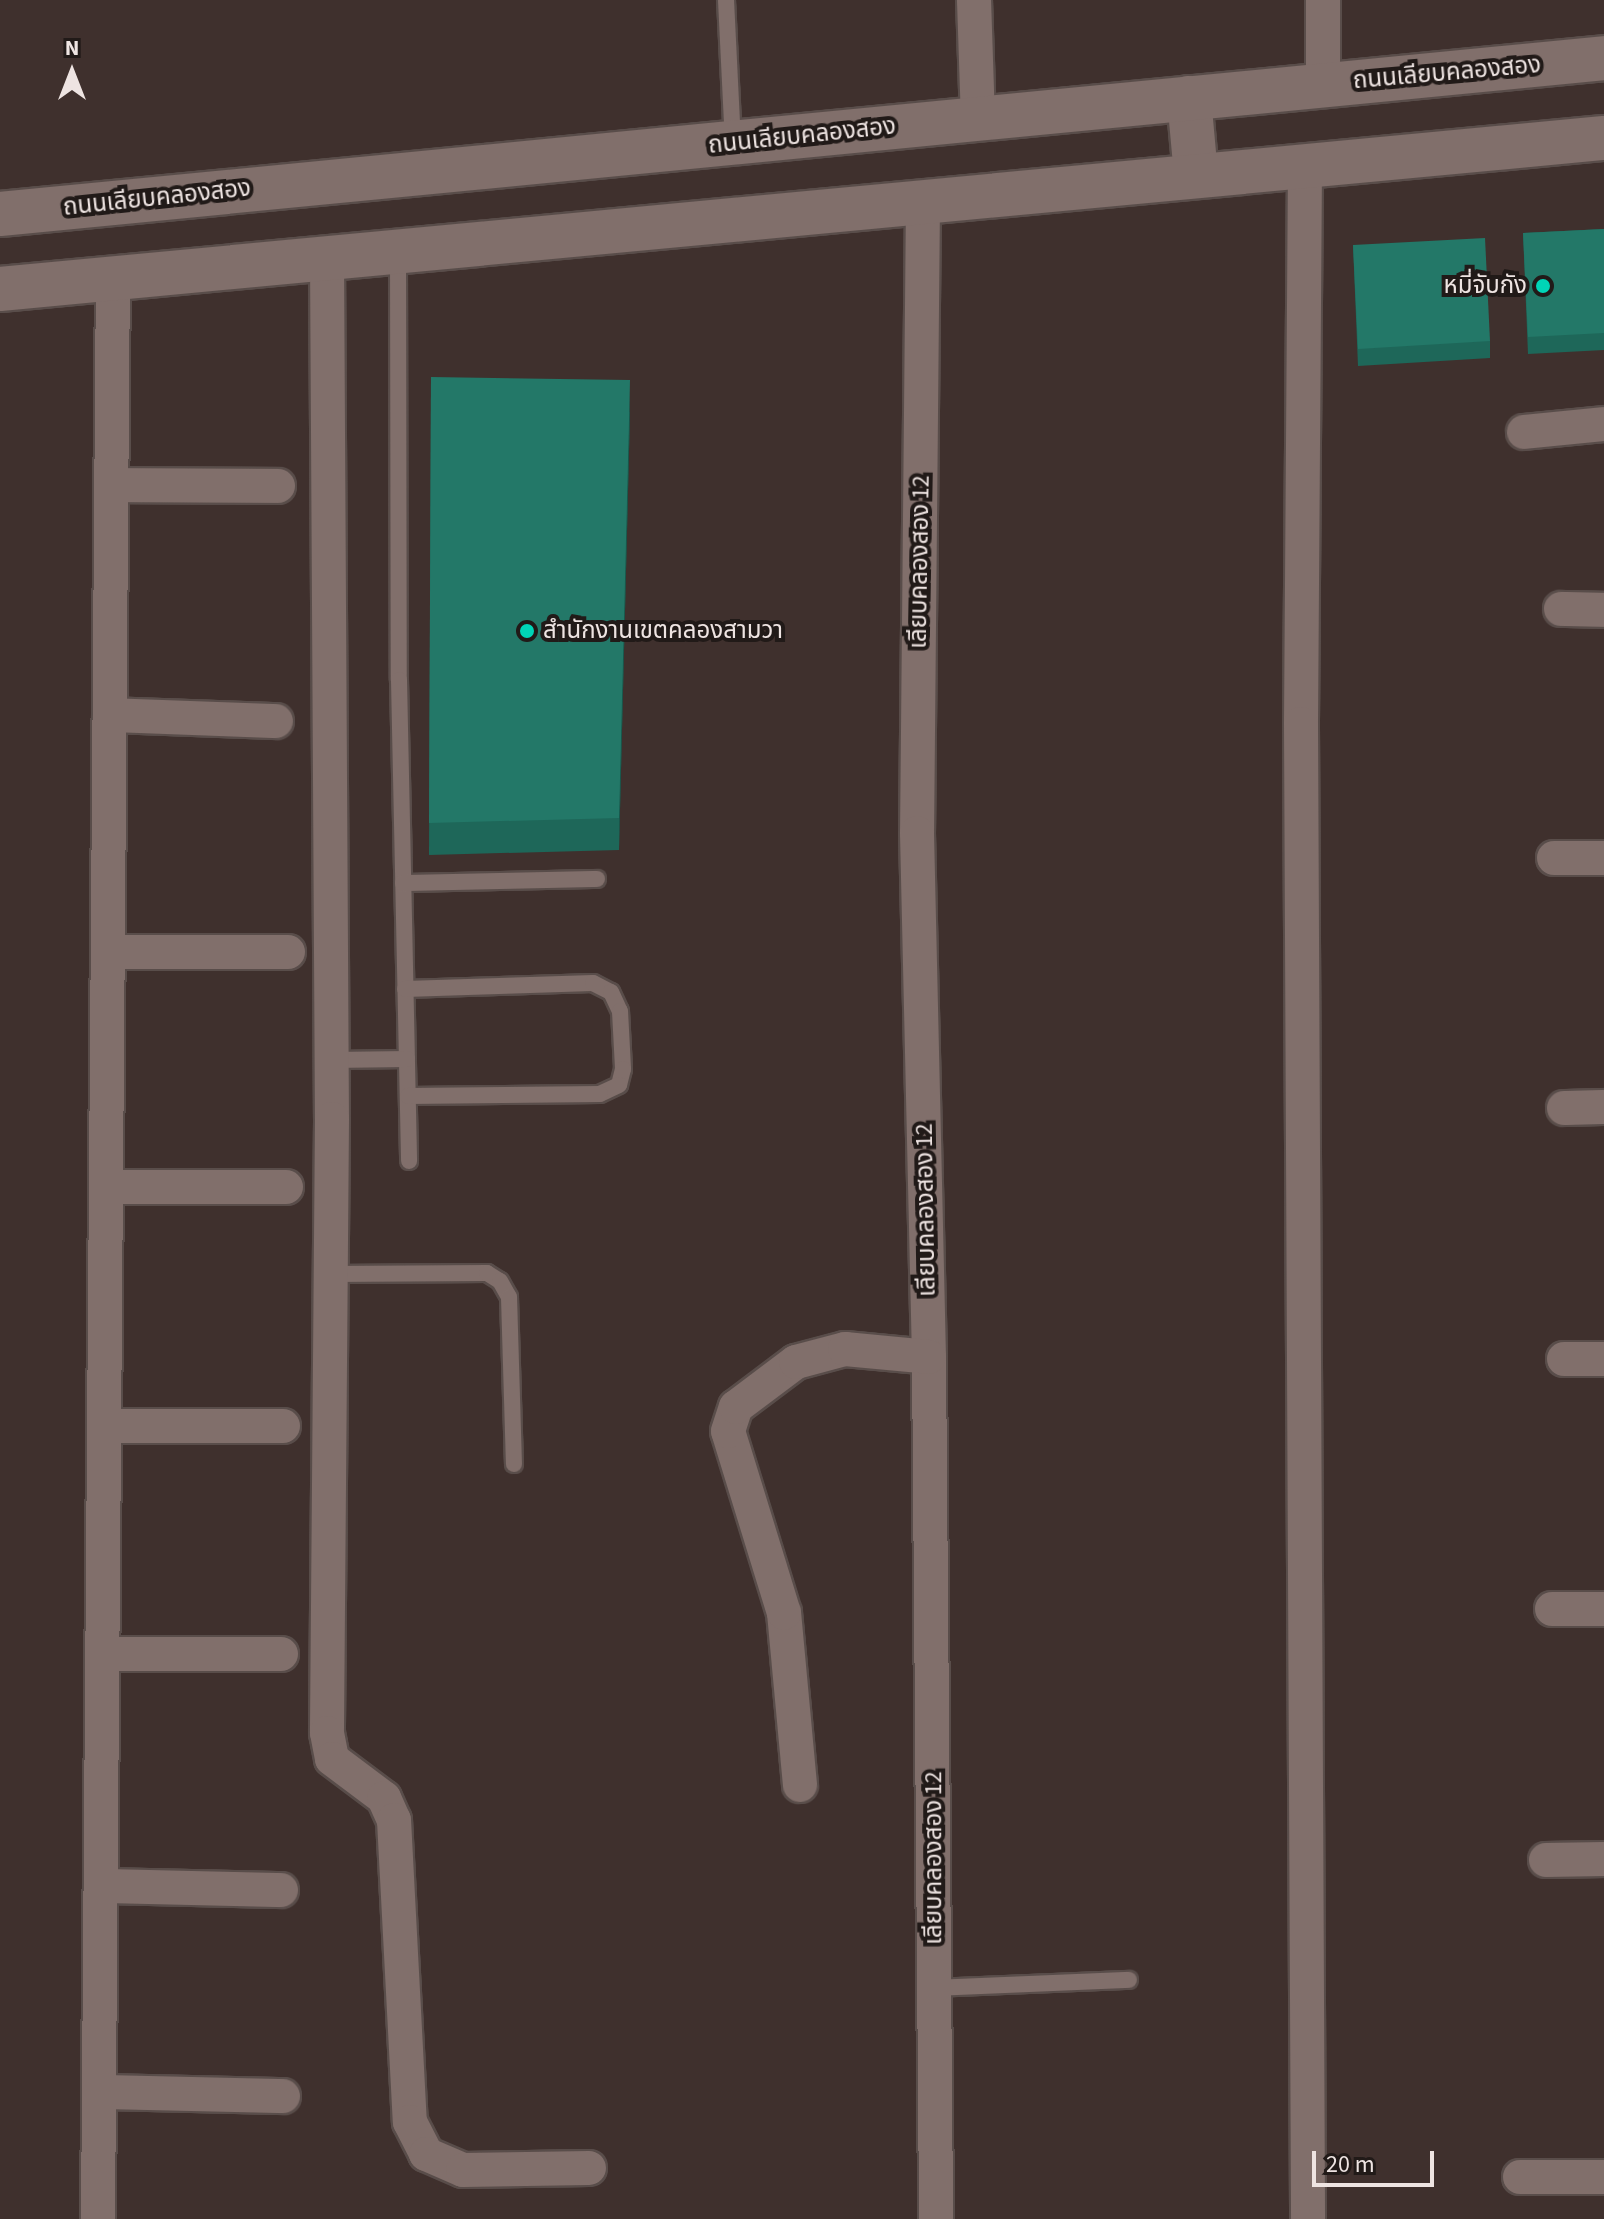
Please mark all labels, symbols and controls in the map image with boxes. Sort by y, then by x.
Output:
north arrow [32,32,112,112]
text: N [65,32,79,64]
street label: ถนนเลียบคลองสอง [1352,50,1542,96]
street label: ถนนเลียบคลองสอง [707,112,897,160]
street label: ถนนเลียบคลองสอง [62,174,252,222]
place label: หมี่จับกัง [1444,272,1527,300]
marker: หมี่จับกัง [1534,277,1552,295]
street label: เลียบคลองสอง 12 [904,475,936,649]
place label: สำนักงานเขตคลองสามวา [543,617,783,645]
marker: สำนักงานเขตคลองสามวา [518,622,536,640]
street label: เลียบคลองสอง 12 [910,1123,942,1297]
street label: เลียบคลองสอง 12 [920,1771,948,1945]
scale bar [1316,2135,1438,2185]
text: 20 m [1326,2147,1375,2182]

